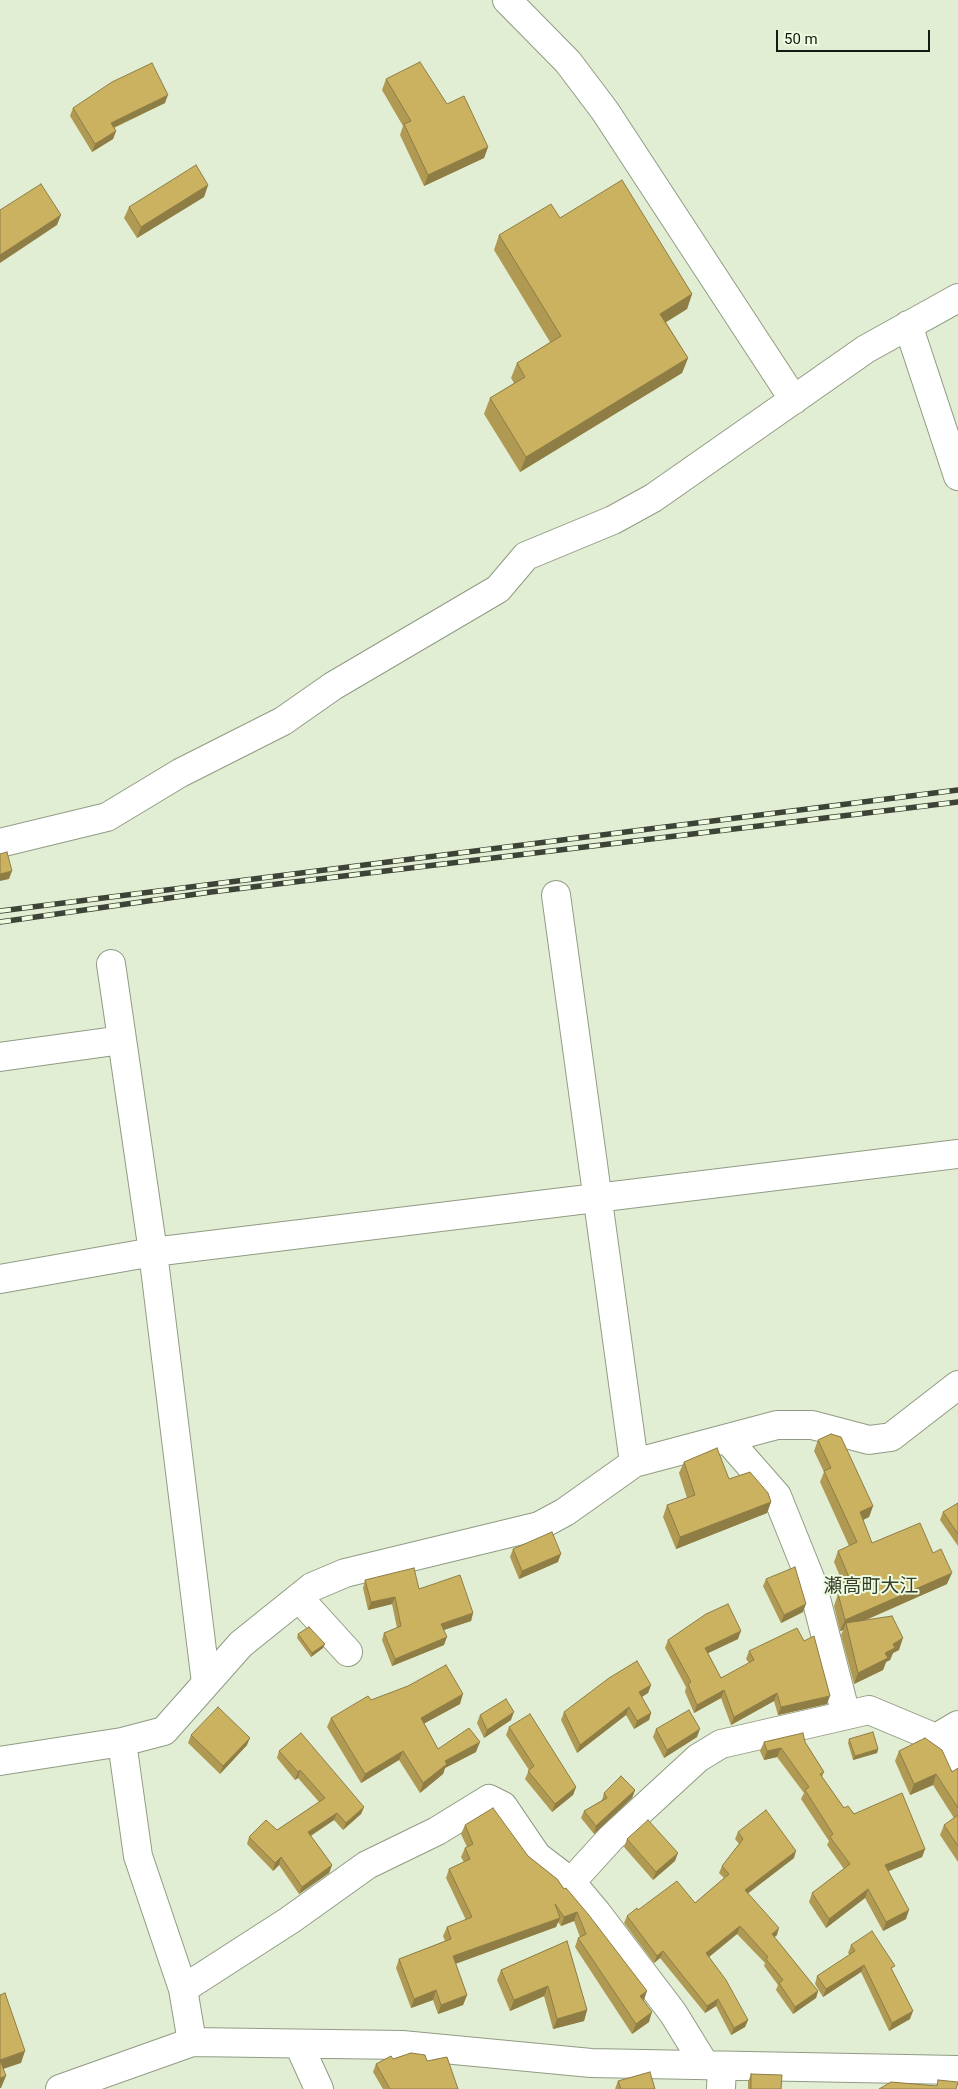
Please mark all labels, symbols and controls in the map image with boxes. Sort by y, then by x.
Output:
scale bar [778,20,932,52]
text: 50 m [784,30,818,48]
district label: 瀬高町大江 [824,1576,918,1598]

